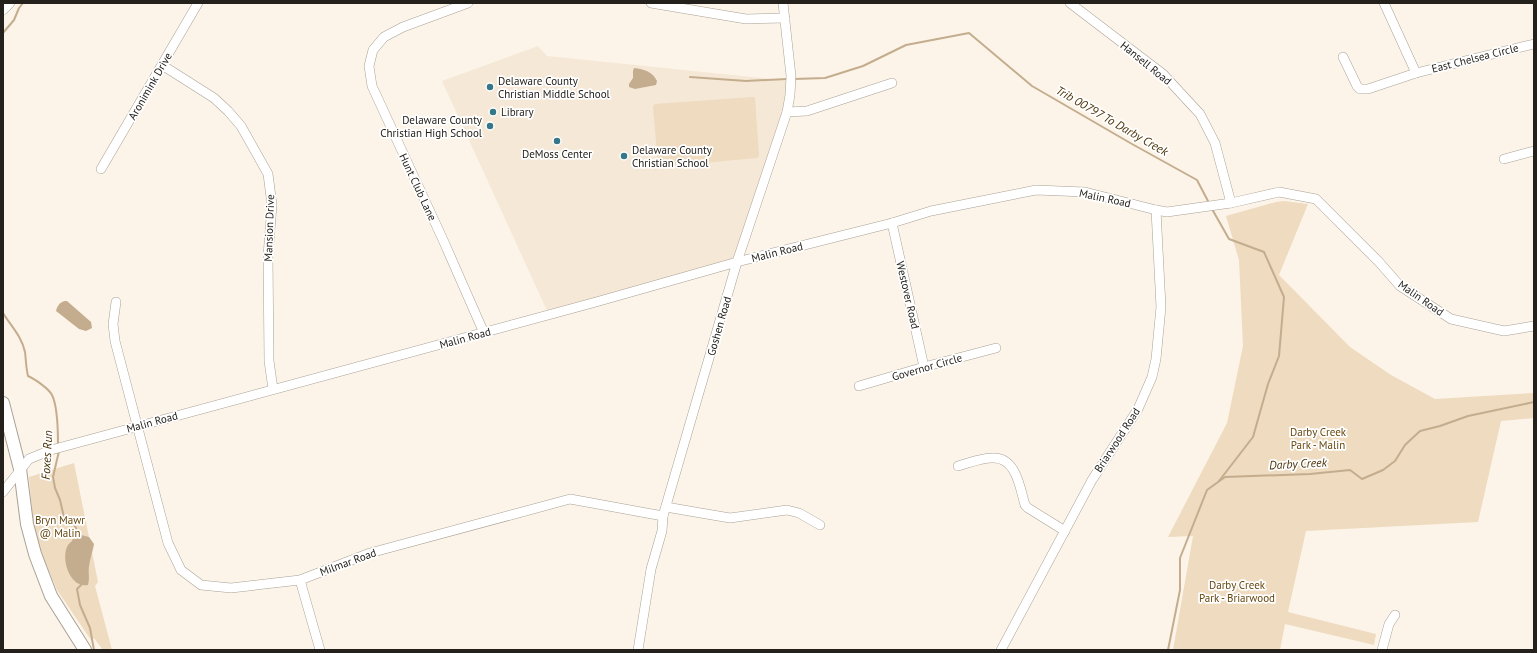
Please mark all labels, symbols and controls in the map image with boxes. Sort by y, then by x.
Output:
street label: Hansell Road [1118,38,1174,88]
street label: East Chelsea Circle [1430,40,1520,76]
street label: Aronimink Drive [125,49,175,122]
place label: Delaware County Christian Middle School [498,74,611,101]
marker: Delaware County Christian Middle School [485,82,495,92]
water label: Trib 00797 To Darby Creek [1053,82,1172,159]
place label: Library [501,105,535,119]
marker: Library [488,107,498,117]
place label: Delaware County Christian High School [380,113,483,140]
marker: Delaware County Christian High School [485,121,495,131]
marker: DeMoss Center [552,136,562,146]
place label: Delaware County Christian School [632,143,713,170]
place label: DeMoss Center [522,147,592,161]
street label: Hunt Club Lane [396,151,440,223]
marker: Delaware County Christian School [619,151,629,161]
street label: Malin Road [1078,186,1132,210]
street label: Mansion Drive [261,194,277,262]
street label: Malin Road [750,239,804,265]
street label: Westover Road [893,260,923,330]
street label: Malin Road [1395,277,1447,319]
street label: Goshen Road [704,295,734,357]
street label: Malin Road [438,324,492,352]
street label: Governor Circle [890,350,964,384]
street label: Briarwood Road [1091,405,1143,475]
street label: Malin Road [125,408,179,436]
park label: Darby Creek Park - Malin [1290,425,1347,452]
water label: Foxes Run [38,430,55,480]
water label: Darby Creek [1269,454,1328,473]
park label: Bryn Mawr @ Malin [35,513,85,540]
street label: Milmar Road [318,545,378,579]
park label: Darby Creek Park - Briarwood [1199,578,1275,605]

